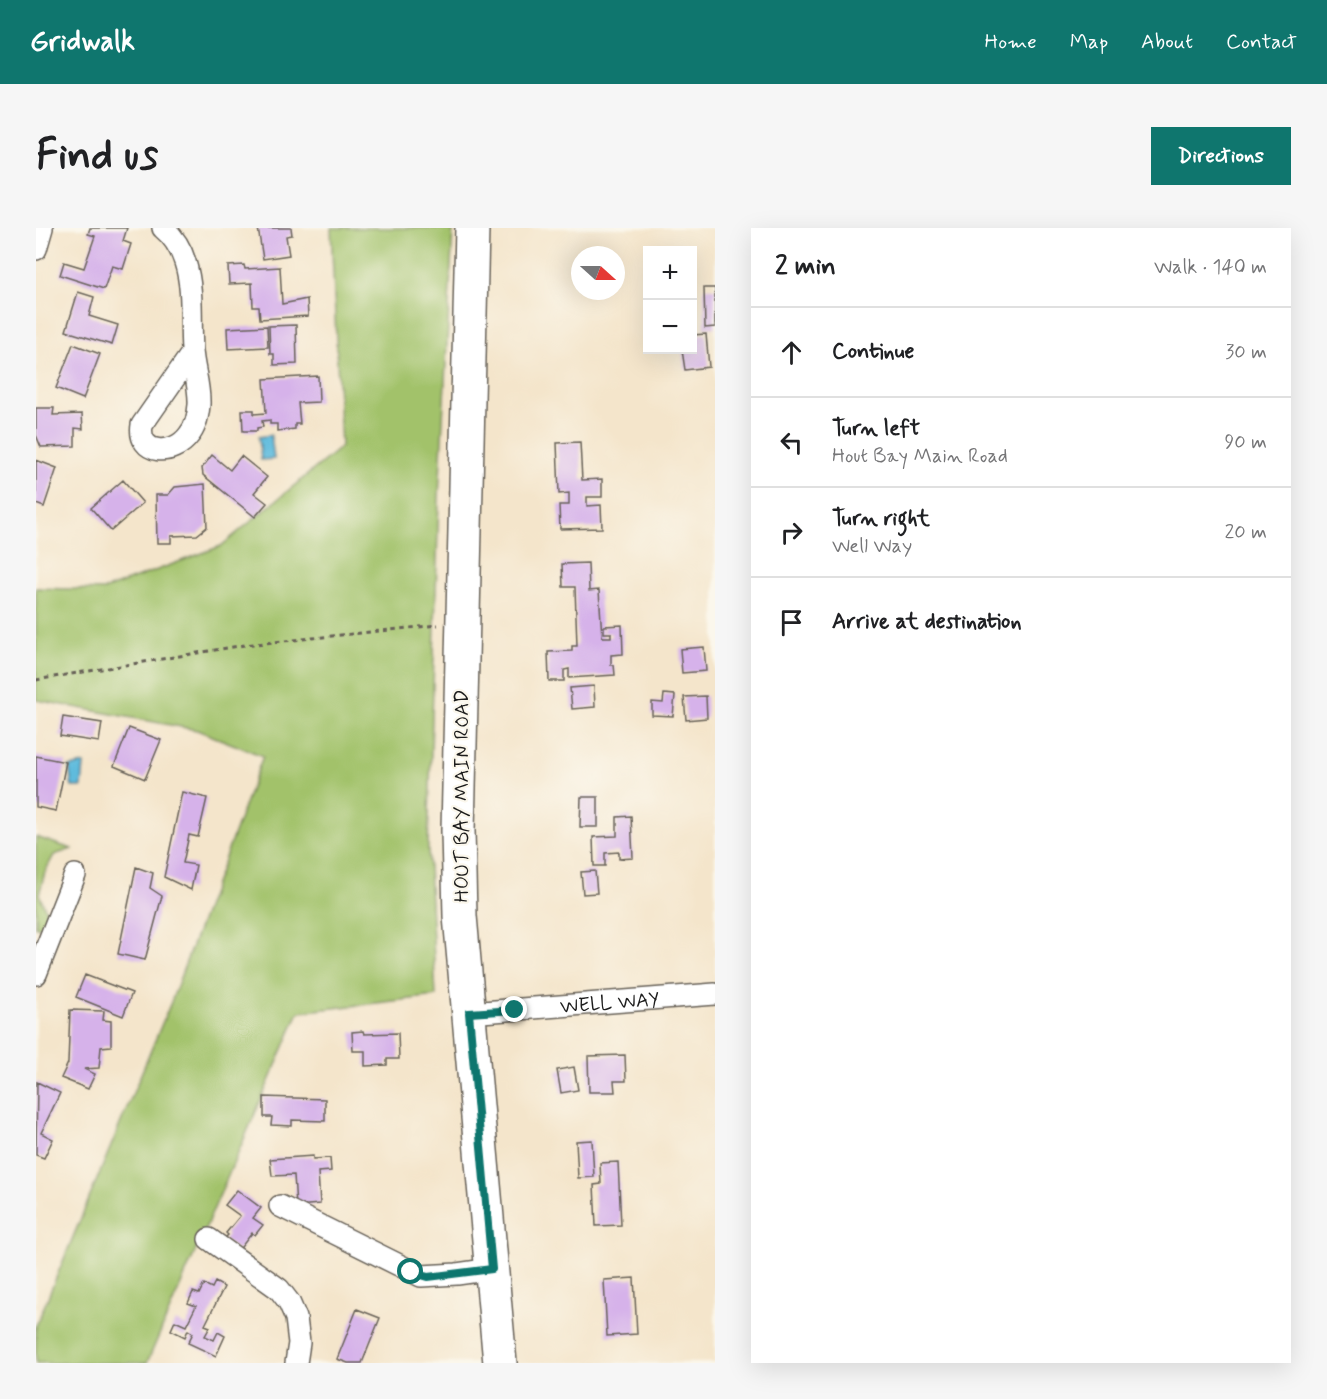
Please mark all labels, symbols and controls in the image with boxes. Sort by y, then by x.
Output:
text: Gridwalk [30,24,135,61]
text: Home [985,28,1037,56]
text: Map [1070,28,1108,56]
text: About [1141,28,1193,56]
text: Contact [1226,28,1297,56]
button: Directions [1151,127,1291,185]
text: Find us [36,129,158,184]
north arrow [571,246,625,300]
map controls [643,246,697,354]
button: + [643,246,697,300]
text: 2 min [775,250,836,284]
text: Walk · 140 m [1154,254,1267,281]
button: − [643,300,697,354]
icon: ahead [775,336,808,369]
text: Continue [832,338,914,366]
text: 30 m [1225,339,1267,366]
text: Turn left [832,415,920,443]
icon: left [775,426,808,459]
text: 90 m [1224,429,1267,456]
text: Hout Bay Main Road [832,443,1008,470]
text: Turn right [832,505,930,533]
icon: right [775,516,808,549]
text: 20 m [1224,519,1267,546]
text: Well Way [832,533,912,560]
icon: arrive [775,606,808,639]
text: Arrive at destination [832,608,1022,636]
street label: HOUT BAY MAIN ROAD [449,690,476,902]
street label: WELL WAY [559,986,660,1021]
route end [501,996,527,1022]
route start [397,1258,423,1284]

